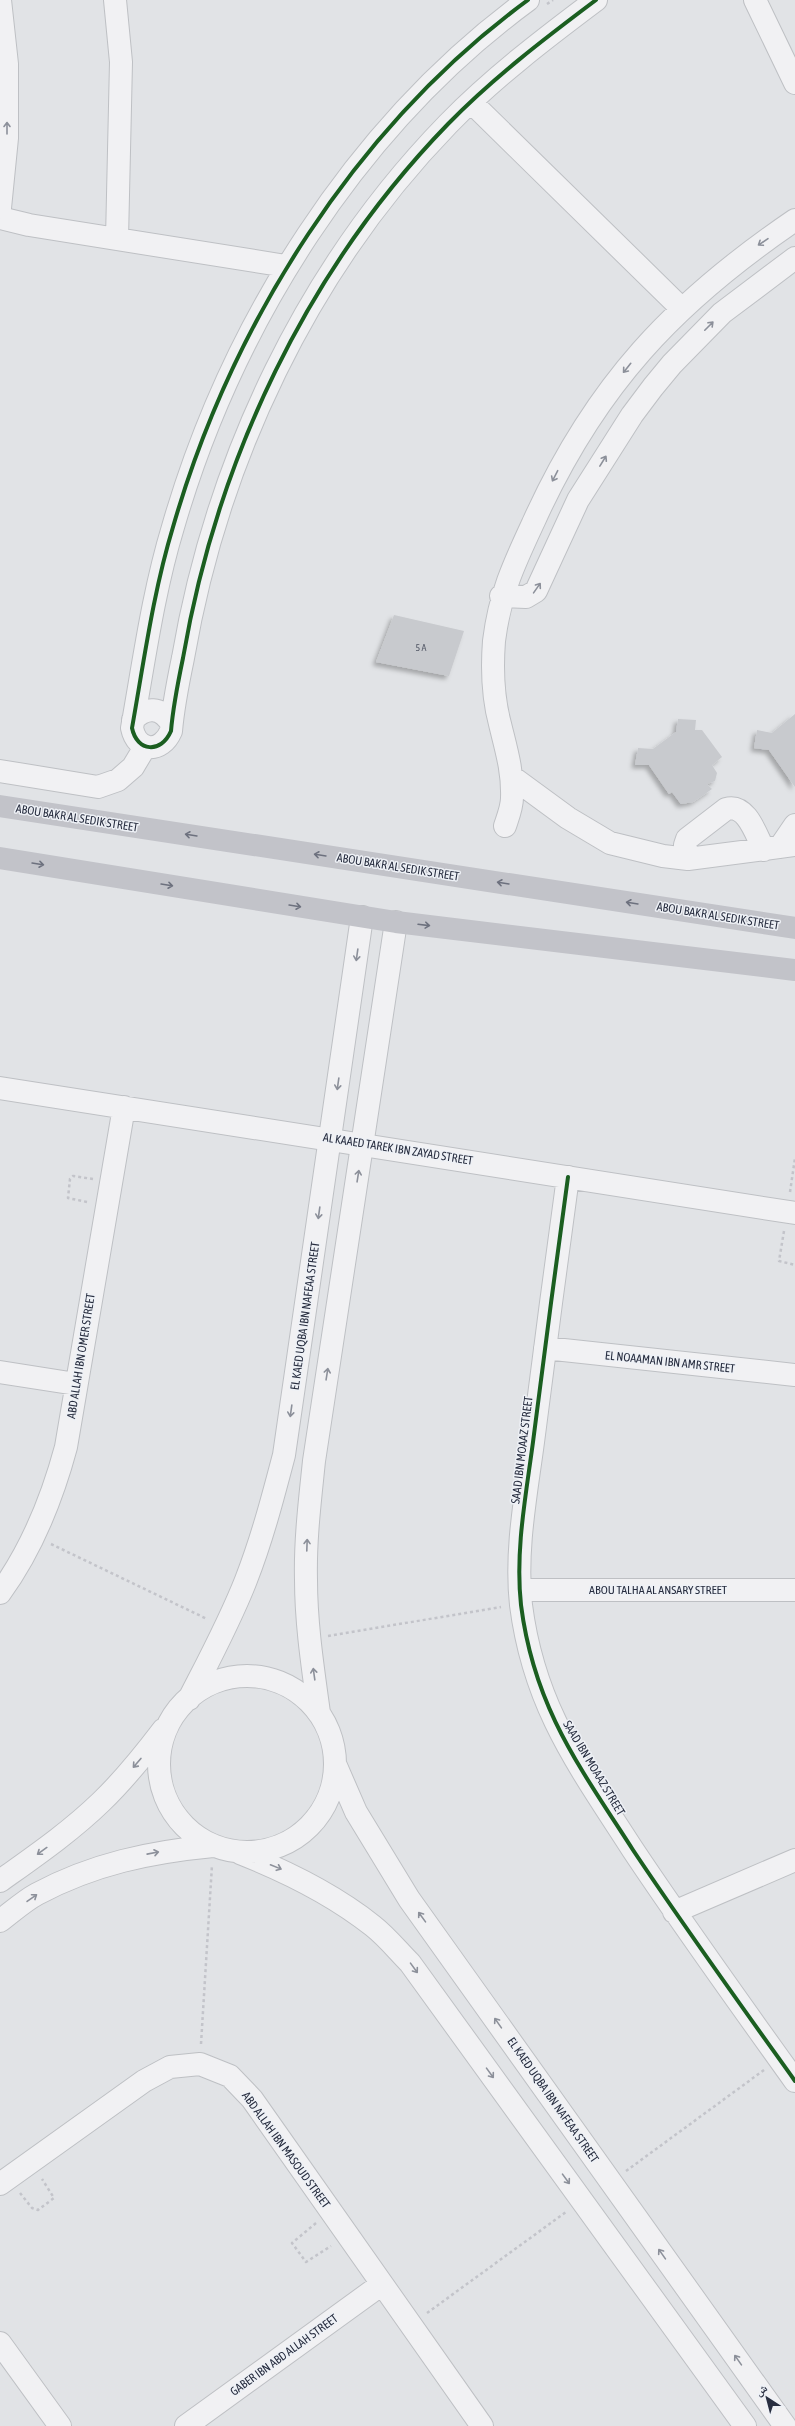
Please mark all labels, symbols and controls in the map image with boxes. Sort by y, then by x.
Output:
one-way arrow [3,122,11,135]
one-way arrow [758,238,769,246]
one-way arrow [704,321,714,331]
one-way arrow [623,363,632,373]
one-way arrow [599,456,607,467]
one-way arrow [551,469,558,481]
one-way arrow [533,583,541,594]
house number: 5 A [416,642,427,653]
street label: ABOU BAKR AL SEDIK STREET [15,801,140,835]
one-way arrow [185,831,198,839]
street label: ABOU BAKR AL SEDIK STREET [336,850,461,884]
one-way arrow [314,851,327,859]
one-way arrow [32,860,45,868]
one-way arrow [497,879,510,887]
one-way arrow [160,881,173,889]
one-way arrow [626,899,639,907]
street label: ABOU BAKR AL SEDIK STREET [656,899,781,933]
one-way arrow [288,902,301,910]
one-way arrow [417,922,430,929]
one-way arrow [353,948,361,961]
one-way arrow [334,1077,342,1090]
street label: AL KAAED TAREK IBN ZAYAD STREET [322,1130,475,1168]
one-way arrow [354,1170,362,1183]
one-way arrow [315,1206,323,1219]
street label: EL KAED UQBA IBN NAFEAA STREET [288,1240,322,1391]
street label: ABD ALLAH IBN OMER STREET [64,1292,98,1420]
street label: EL NOAAMAN IBN AMR STREET [604,1348,736,1376]
one-way arrow [323,1368,331,1381]
street label: SAAD IBN MOAAZ STREET [508,1395,536,1505]
one-way arrow [287,1404,295,1417]
one-way arrow [303,1539,311,1552]
street label: ABOU TALHA AL ANSARY STREET [589,1583,728,1597]
one-way arrow [310,1668,318,1681]
street label: SAAD IBN MOAAZ STREET [560,1718,628,1819]
one-way arrow [133,1758,142,1768]
one-way arrow [36,1847,47,1855]
one-way arrow [146,1849,159,1857]
one-way arrow [270,1864,282,1872]
one-way arrow [26,1894,37,1902]
one-way arrow [418,1912,426,1923]
one-way arrow [410,1962,418,1973]
one-way arrow [494,2017,502,2028]
street label: EL KAED UQBA IBN NAFEAA STREET [504,2035,602,2166]
one-way arrow [486,2068,494,2079]
street label: ABD ALLAH IBN MASOUD STREET [239,2089,333,2211]
one-way arrow [562,2173,570,2184]
one-way arrow [658,2249,666,2260]
street label: GABER IBN ABD ALLAH STREET [227,2311,341,2399]
one-way arrow [734,2355,742,2366]
north arrow [747,2378,787,2418]
text: ش [753,2381,771,2400]

